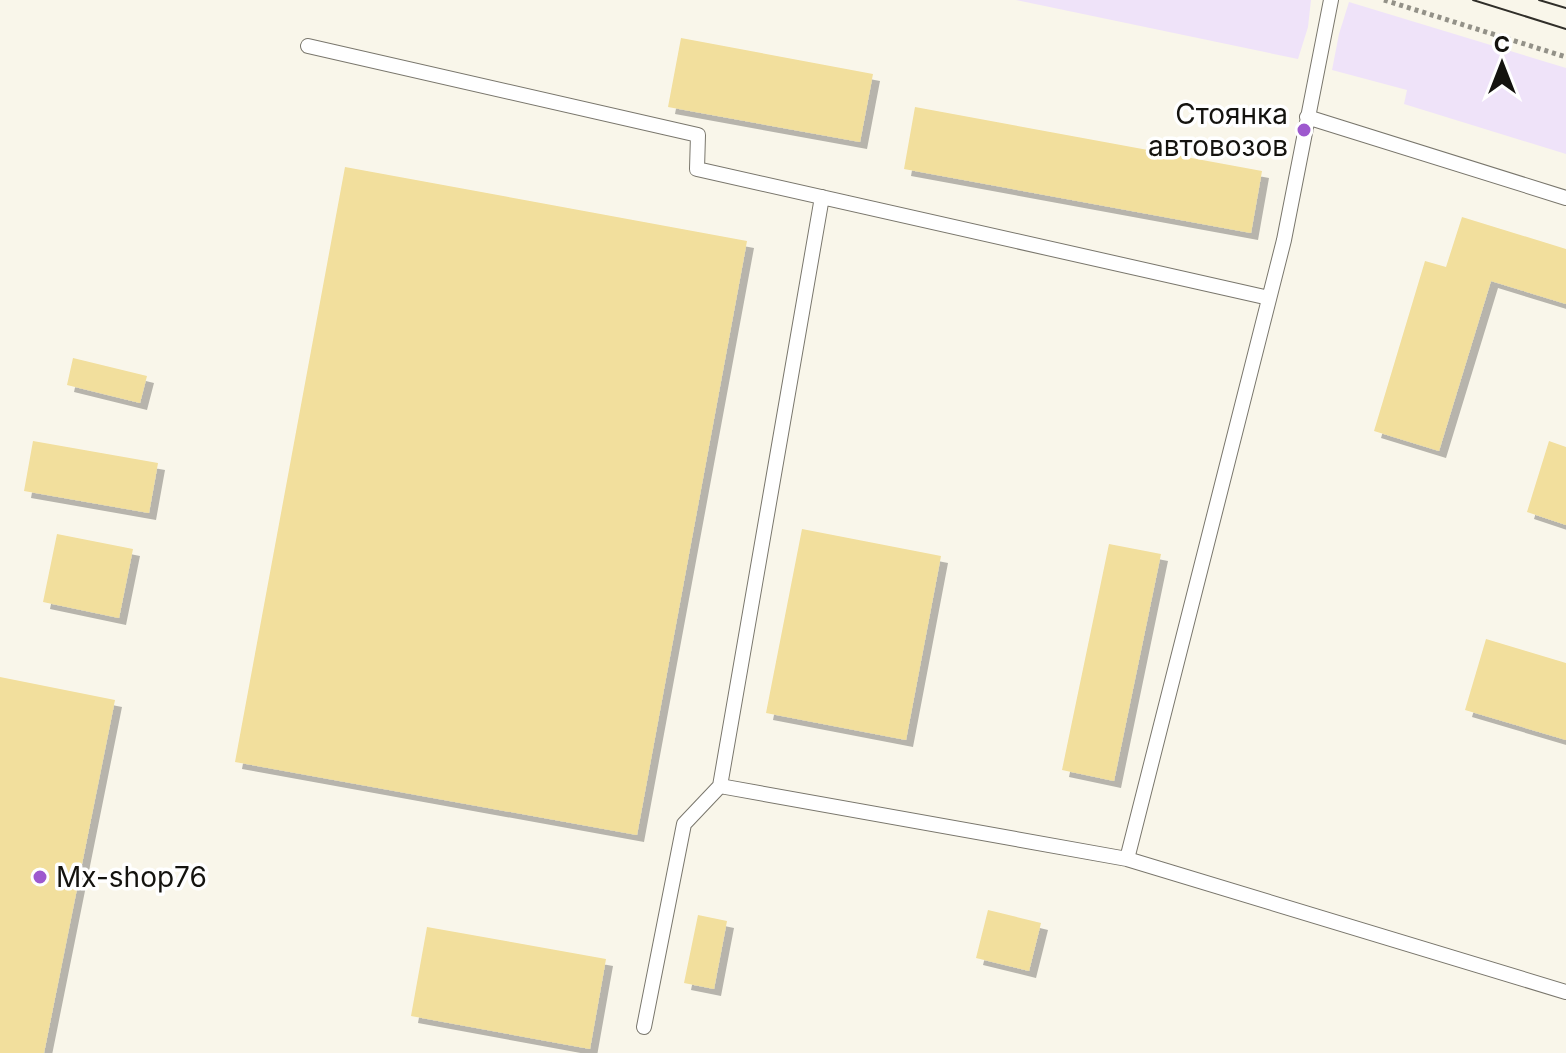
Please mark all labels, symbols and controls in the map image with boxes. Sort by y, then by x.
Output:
north arrow [1462,24,1542,104]
text: С [1494,31,1510,57]
place label: Стоянка автовозов [1148,97,1288,163]
marker: Стоянка автовозов [1295,121,1313,139]
place label: Mx-shop76 [56,860,207,894]
marker: Mx-shop76 [31,868,49,886]

